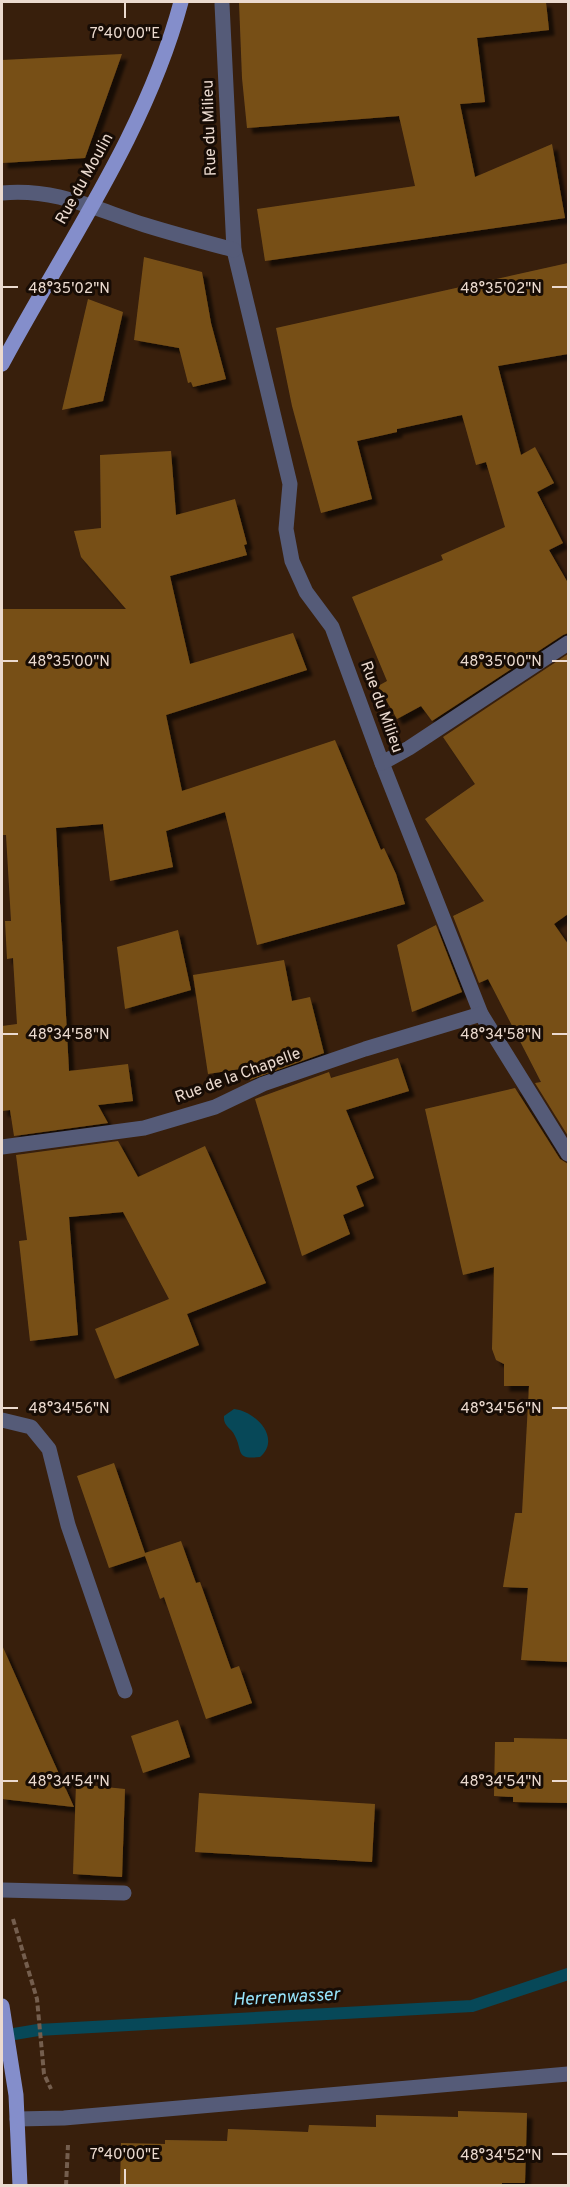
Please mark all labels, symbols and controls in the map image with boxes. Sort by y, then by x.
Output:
text: 7°40'00"E [90,25,160,44]
street label: Rue du Milieu [198,80,222,176]
street label: Rue du Moulin [52,130,118,228]
text: 48°35'02"N [28,280,110,299]
text: 48°35'02"N [460,280,542,299]
text: 48°35'00"N [28,653,110,672]
text: 48°35'00"N [460,653,542,672]
street label: Rue du Milieu [355,658,407,756]
text: 48°34'58"N [28,1026,110,1045]
text: 48°34'58"N [460,1026,542,1045]
street label: Rue de la Chapelle [172,1044,304,1108]
text: 48°34'56"N [28,1400,110,1419]
text: 48°34'56"N [460,1400,542,1419]
text: 48°34'54"N [28,1773,110,1792]
text: 48°34'54"N [460,1773,542,1792]
water label: Herrenwasser [232,1984,342,2012]
text: 7°40'00"E [90,2146,160,2165]
text: 48°34'52"N [460,2147,542,2166]

